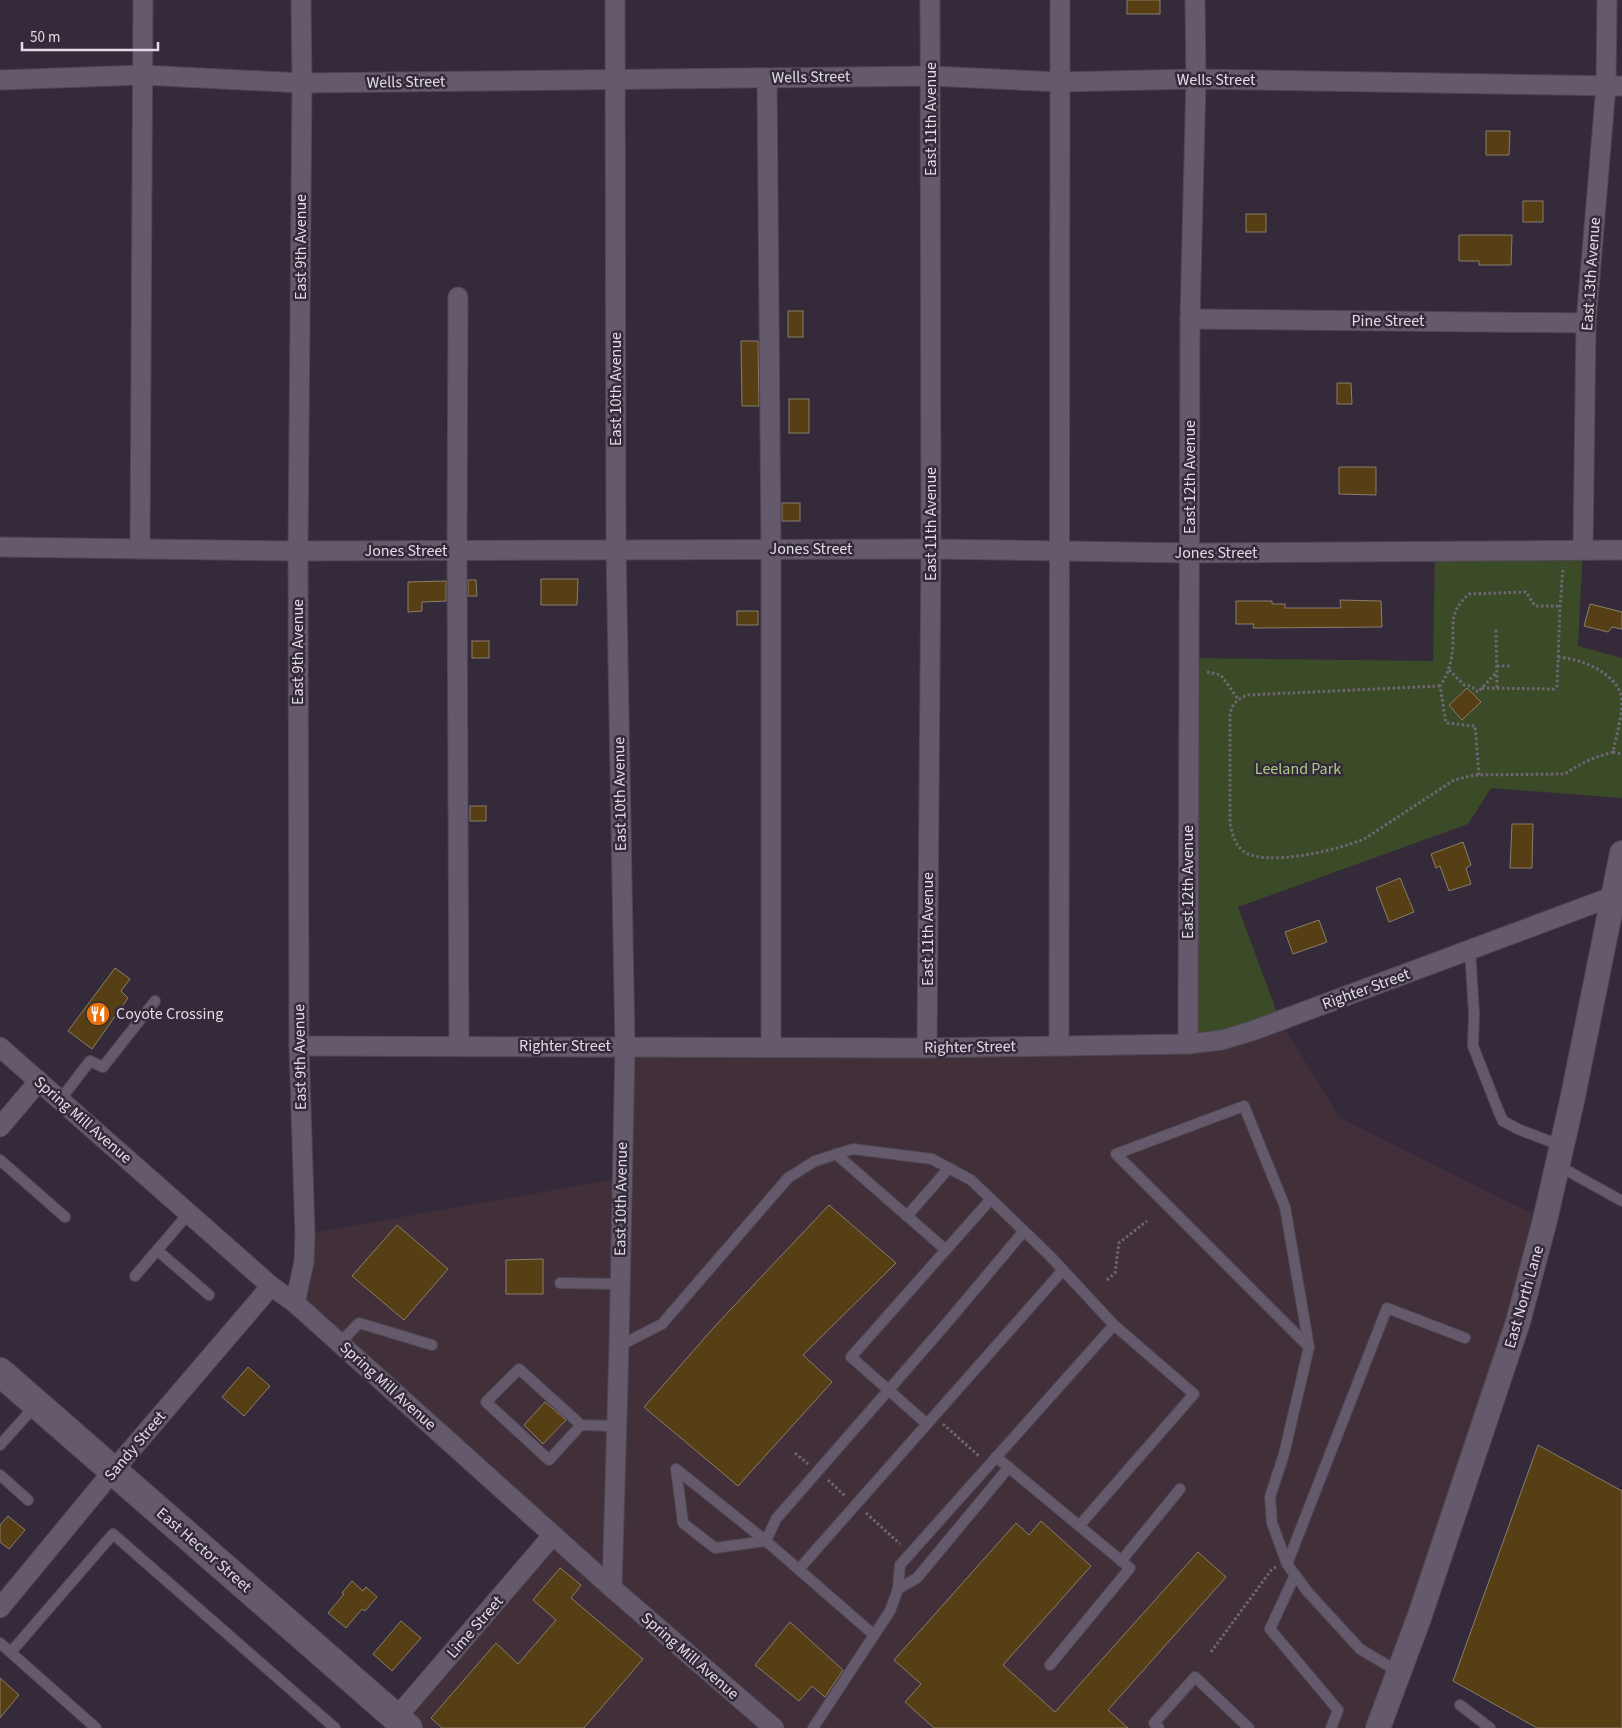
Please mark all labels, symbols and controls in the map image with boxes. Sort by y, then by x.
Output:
scale bar [22,20,159,52]
text: 50 m [30,27,60,48]
street label: East 11th Avenue [920,62,942,176]
street label: Wells Street [771,65,851,89]
street label: Wells Street [1177,69,1256,91]
street label: Wells Street [366,70,446,94]
street label: East 9th Avenue [290,194,312,300]
street label: East 13th Avenue [1576,216,1606,332]
street label: Pine Street [1352,310,1425,332]
street label: East 10th Avenue [605,332,627,446]
street label: East 12th Avenue [1179,420,1201,534]
street label: East 11th Avenue [920,467,942,581]
street label: Jones Street [769,538,853,560]
street label: Jones Street [364,540,448,562]
street label: Jones Street [1174,542,1258,564]
street label: East 9th Avenue [287,599,309,705]
street label: East 10th Avenue [608,737,632,851]
park label: Leeland Park [1255,758,1341,780]
street label: East 12th Avenue [1177,825,1199,939]
street label: East 11th Avenue [917,872,939,986]
street label: Righter Street [1319,963,1413,1015]
restaurant icon: Coyote Crossing [85,1001,111,1027]
place label: Coyote Crossing [116,1003,223,1025]
street label: East 9th Avenue [288,1004,312,1110]
street label: Righter Street [519,1035,611,1057]
street label: Righter Street [924,1035,1017,1059]
street label: Spring Mill Avenue [29,1071,137,1169]
street label: East 10th Avenue [609,1142,633,1256]
street label: East North Lane [1499,1243,1549,1351]
street label: Spring Mill Avenue [335,1337,441,1435]
street label: Sandy Street [99,1406,171,1486]
street label: East Hector Street [152,1502,257,1598]
street label: Lime Street [442,1591,509,1663]
street label: Spring Mill Avenue [636,1607,744,1705]

